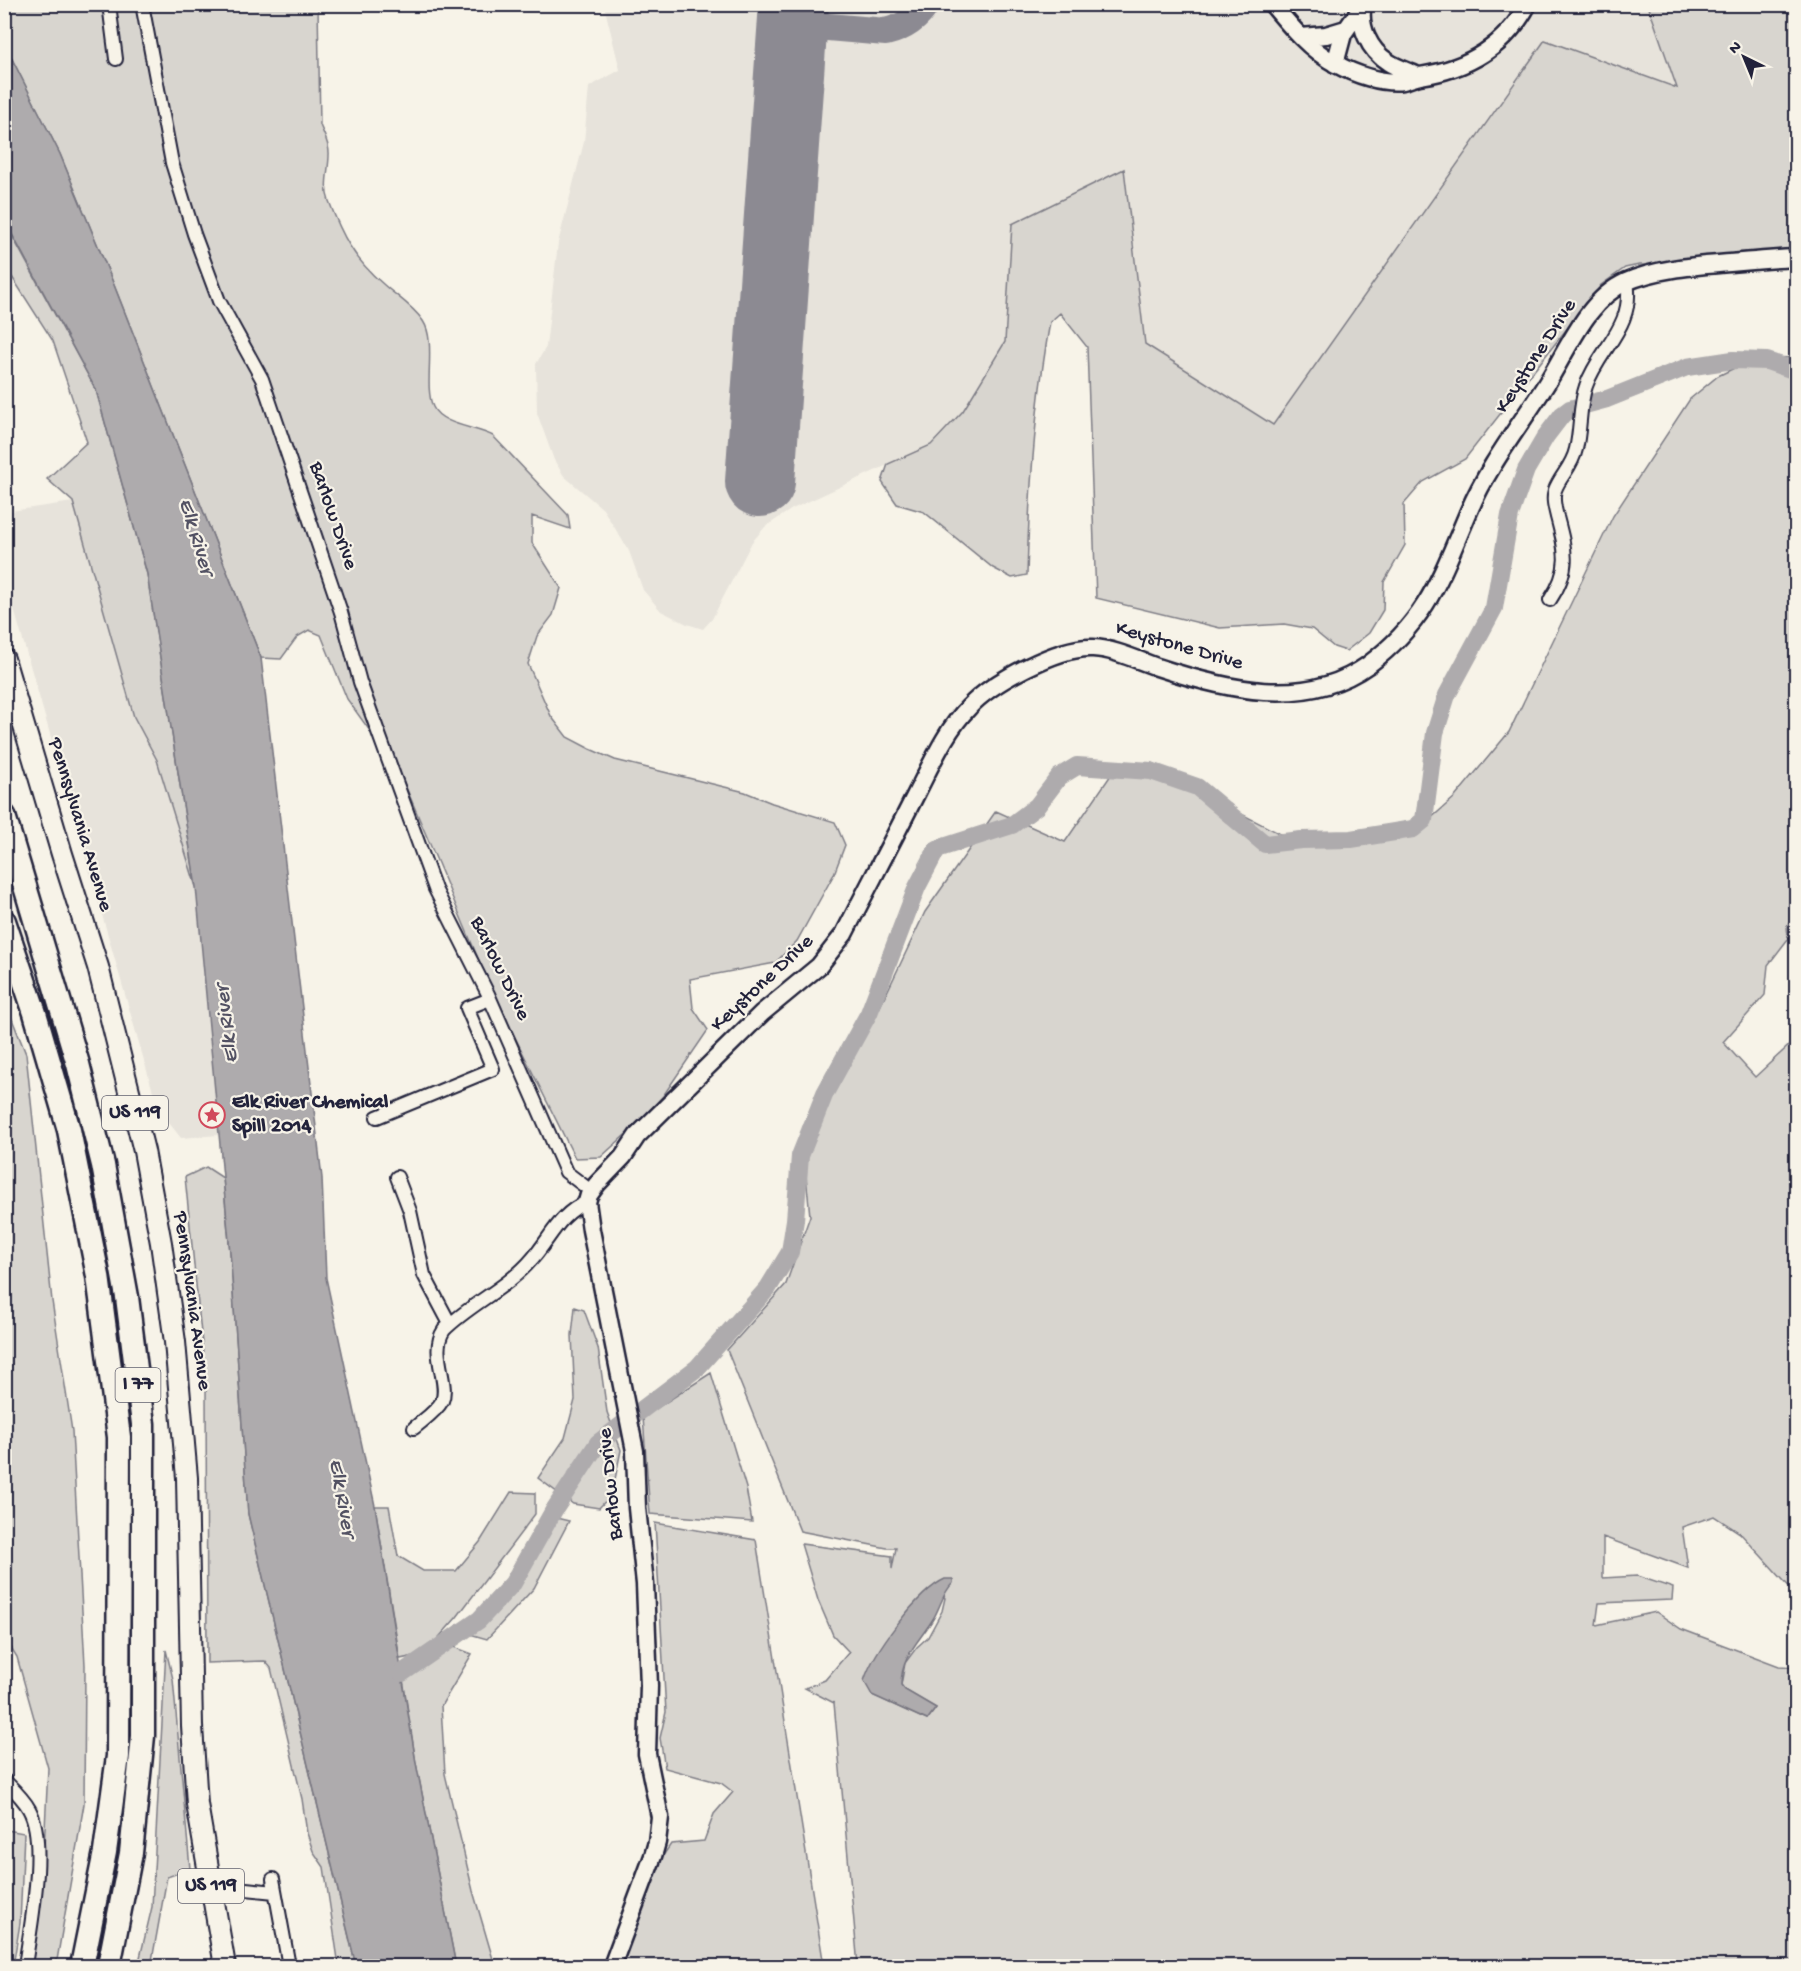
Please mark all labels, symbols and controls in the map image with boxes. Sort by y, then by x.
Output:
north arrow [1714,27,1774,87]
text: N [1726,38,1747,59]
street label: Keystone Drive [1491,294,1584,419]
street label: Barlow Drive [302,458,362,574]
water label: Elk River [171,496,220,582]
street label: Keystone Drive [1112,617,1247,677]
street label: Pennsylvania Avenue [40,734,118,916]
street label: Barlow Drive [463,912,535,1026]
street label: Keystone Drive [706,929,820,1038]
water label: Elk River [210,979,246,1065]
place label: Elk River Chemical Spill 2014 [232,1091,389,1140]
road number: US 119 [102,1096,168,1130]
place icon: Elk River Chemical Spill 2014 [197,1100,227,1130]
street label: Pennsylvania Avenue [166,1209,216,1393]
road number: I 77 [116,1368,160,1402]
street label: Barlow Drive [594,1426,630,1542]
water label: Elk River [321,1457,361,1543]
road number: US 119 [178,1869,244,1903]

